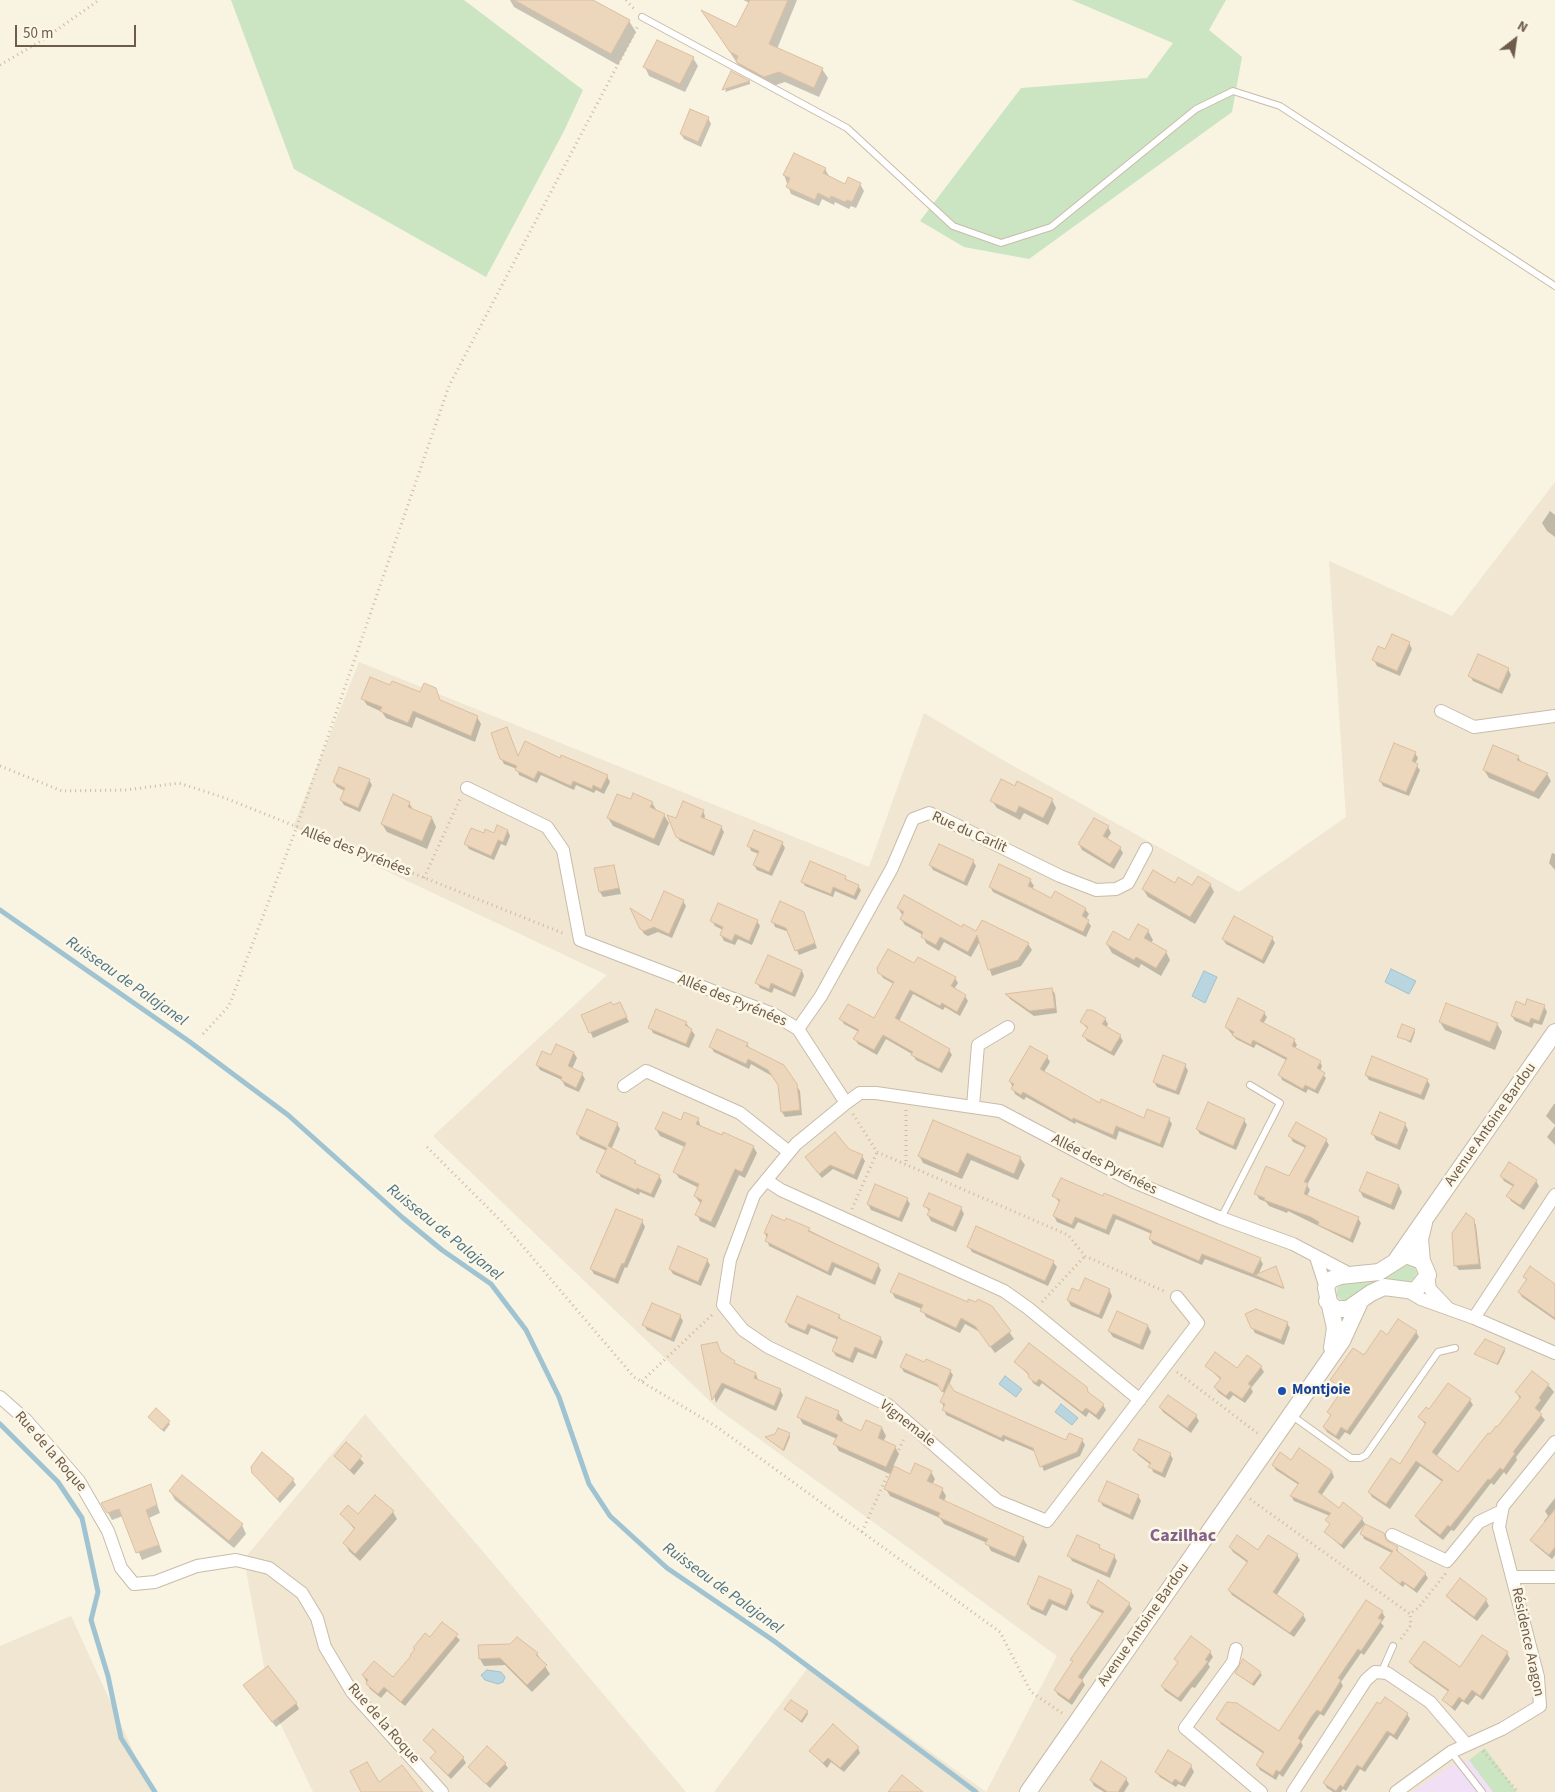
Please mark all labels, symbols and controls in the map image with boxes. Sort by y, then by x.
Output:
scale bar [18,15,139,47]
north arrow [1490,15,1540,65]
text: N [1513,16,1532,38]
text: 50 m [23,23,53,44]
street label: Rue du Carlit [929,808,1009,858]
street label: Allée des Pyrénées [299,823,413,881]
water label: Ruisseau de Palajanel [62,933,190,1031]
street label: Allée des Pyrénées [675,971,789,1031]
street label: Avenue Antoine Bardou [1441,1060,1541,1190]
street label: Allée des Pyrénées [1048,1131,1160,1199]
water label: Ruisseau de Palajanel [382,1180,506,1286]
place label: Montjoie [1292,1382,1350,1400]
marker: Montjoie [1276,1385,1288,1397]
street label: Vignemale [876,1397,938,1451]
street label: Rue de la Roque [10,1408,90,1496]
district label: Cazilhac [1150,1526,1216,1548]
water label: Ruisseau de Palajanel [658,1539,786,1639]
street label: Avenue Antoine Bardou [1094,1560,1194,1690]
street label: Résidence Aragon [1507,1586,1547,1698]
street label: Rue de la Roque [343,1680,423,1768]

